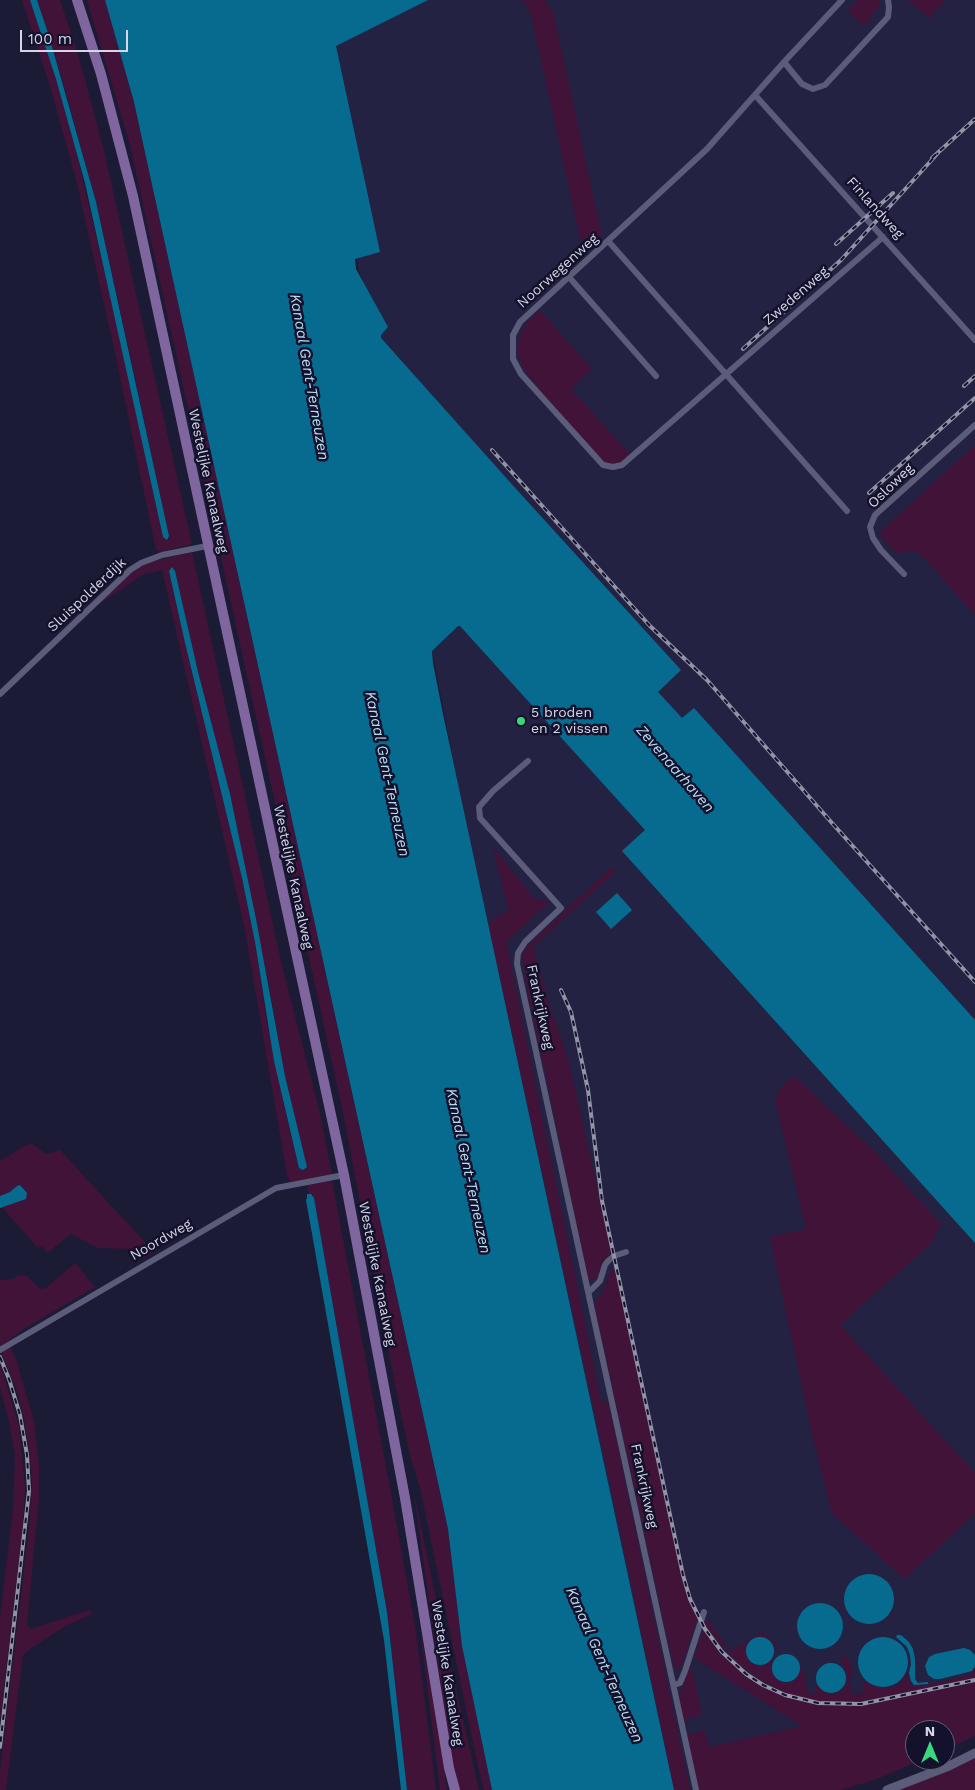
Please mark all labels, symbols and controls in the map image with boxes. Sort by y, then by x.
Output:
scale bar [22,20,130,52]
text: 100 m [28,30,72,48]
street label: Finlandweg [843,174,907,242]
street label: Noorwegenweg [514,230,602,312]
street label: Zwedenweg [760,263,832,329]
water label: Kanaal Gent-Terneuzen [285,292,333,462]
street label: Westelijke Kanaalweg [184,407,232,555]
street label: Osloweg [865,460,917,512]
street label: Sluispolderdijk [44,554,130,636]
water label: Kanaal Gent-Terneuzen [361,690,413,858]
place label: 5 broden en 2 vissen [531,705,608,738]
marker: 5 broden en 2 vissen [515,715,527,727]
water label: Zevenaarhaven [632,722,718,816]
street label: Westelijke Kanaalweg [269,803,317,951]
street label: Frankrijkweg [523,963,557,1051]
water label: Kanaal Gent-Terneuzen [442,1087,494,1255]
street label: Westelijke Kanaalweg [355,1200,399,1348]
street label: Noordweg [127,1216,195,1264]
street label: Frankrijkweg [627,1442,661,1530]
water label: Kanaal Gent-Terneuzen [561,1584,647,1746]
street label: Westelijke Kanaalweg [427,1599,467,1747]
north arrow [905,1720,955,1770]
text: N [925,1723,935,1739]

